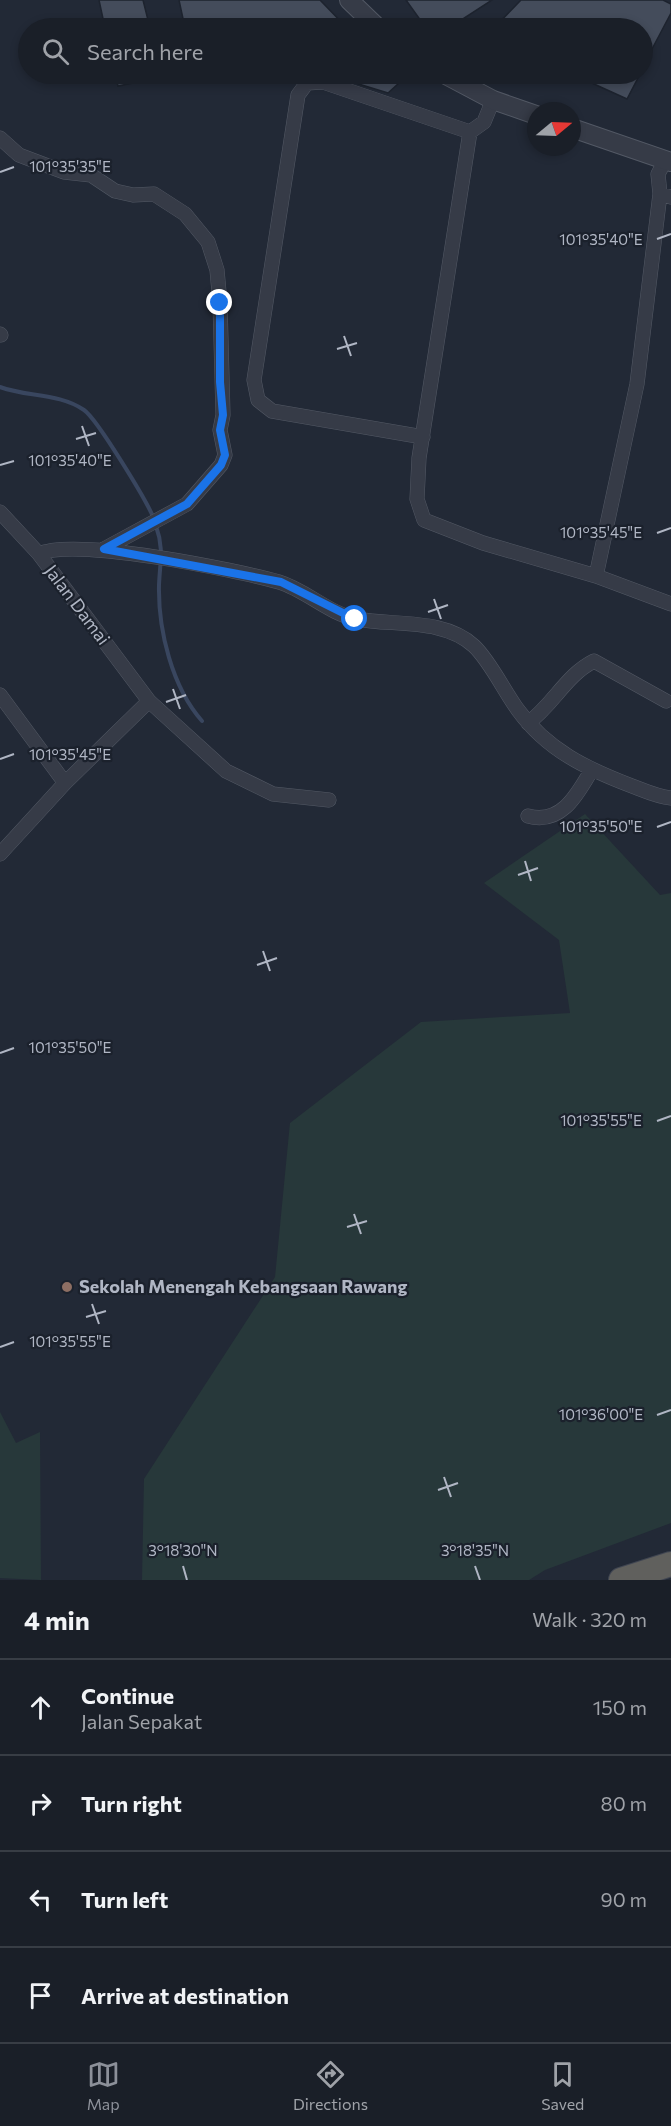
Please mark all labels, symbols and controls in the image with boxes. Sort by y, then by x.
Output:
search box [18,18,653,84]
icon: search [39,35,72,68]
text: Search here [87,38,203,65]
north arrow [527,102,581,156]
text: 101°35'35"E [29,157,111,175]
text: 101°35'40"E [559,230,643,248]
route end [206,289,232,315]
text: 101°35'40"E [28,451,112,469]
text: 101°35'45"E [560,523,642,541]
street label: Jalan Damai [40,560,115,649]
route start [341,605,367,631]
text: 101°35'45"E [29,745,111,763]
text: 101°35'50"E [560,817,643,835]
text: 101°35'50"E [29,1038,112,1056]
text: 101°35'55"E [560,1111,642,1129]
place label: Sekolah Menengah Kebangsaan Rawang [79,1275,408,1297]
marker: Sekolah Menengah Kebangsaan Rawang [60,1280,74,1294]
text: 101°35'55"E [29,1332,111,1350]
text: 101°36'00"E [559,1405,643,1423]
text: 3°18'30"N [148,1541,218,1559]
text: 3°18'35"N [441,1541,509,1559]
text: 4 min [24,1604,90,1635]
text: Walk · 320 m [532,1607,647,1631]
text: Continue [81,1682,174,1709]
icon: ahead [24,1691,57,1724]
text: 150 m [593,1695,647,1719]
text: Jalan Sepakat [81,1709,202,1733]
icon: right [24,1787,57,1820]
text: Turn right [81,1790,182,1817]
text: 80 m [601,1791,647,1815]
icon: left [24,1883,57,1916]
text: Turn left [81,1886,168,1913]
text: 90 m [601,1887,647,1911]
icon: arrive [24,1979,57,2012]
text: Arrive at destination [81,1982,289,2009]
tab: Map [87,2058,120,2113]
tab: Directions [293,2058,368,2113]
tab: Saved [541,2058,584,2113]

